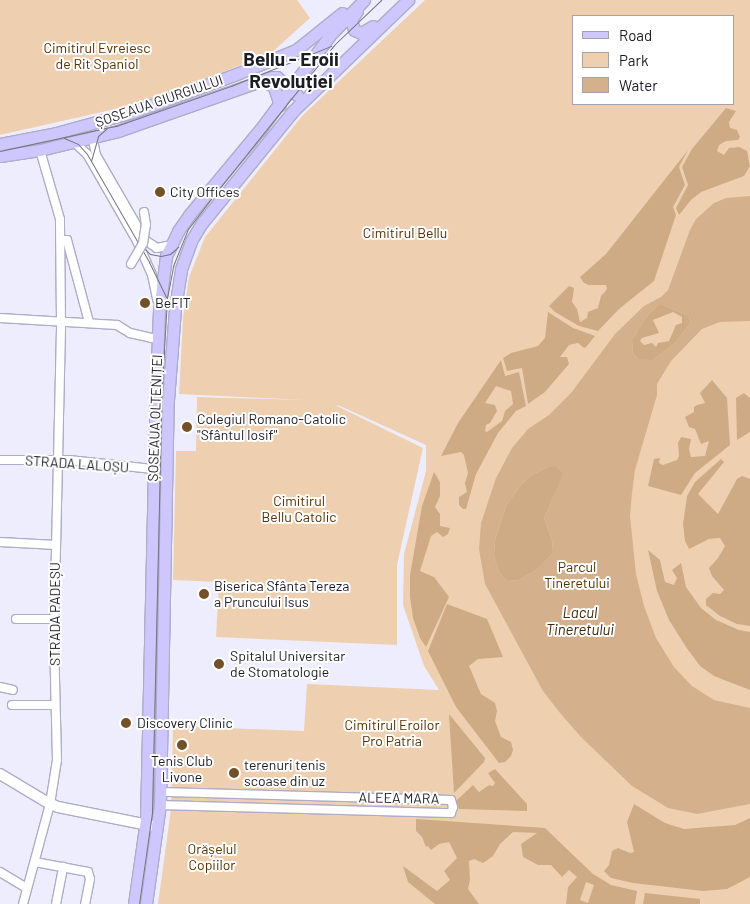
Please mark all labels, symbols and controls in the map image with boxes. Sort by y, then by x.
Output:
legend [572,15,735,105]
text: Road [619,26,652,44]
park label: Cimitirul Evreiesc de Rit Spaniol [43,40,151,72]
district label: Bellu - Eroii Revoluției [243,48,339,92]
text: Park [619,51,648,69]
street label: ȘOSEAUA GIURGIULUI [93,71,225,131]
text: Water [619,76,658,94]
place label: City Offices [170,184,240,200]
marker: City Offices [154,186,166,198]
park label: Cimitirul Bellu [363,225,447,241]
place label: BeFIT [155,295,191,311]
marker: BeFIT [139,297,151,309]
street label: ȘOSEAUA OLTENIȚEI [144,354,166,482]
place label: Colegiul Romano-Catolic "Sfântul Iosif" [197,411,346,444]
marker: Colegiul Romano-Catolic "Sfântul Iosif" [181,421,193,433]
street label: STRADA LALOȘU [25,452,129,476]
park label: Cimitirul Bellu Catolic [261,493,337,526]
park label: Parcul Tineretului [544,559,610,592]
street label: STRADA PADEȘU [47,562,63,666]
place label: Biserica Sfânta Tereza a Pruncului Isus [214,578,349,610]
marker: Biserica Sfânta Tereza a Pruncului Isus [198,588,210,600]
water label: Lacul Tineretului [546,603,614,638]
place label: Spitalul Universitar de Stomatologie [230,648,345,680]
marker: Spitalul Universitar de Stomatologie [212,657,226,671]
place label: Discovery Clinic [137,715,233,731]
marker: Discovery Clinic [119,716,133,730]
park label: Cimitirul Eroilor Pro Patria [344,717,440,750]
marker: Tenis Club Livone [176,739,188,751]
place label: Tenis Club Livone [151,753,213,786]
place label: terenuri tenis scoase din uz [244,757,326,790]
marker: terenuri tenis scoase din uz [228,767,240,779]
street label: ALEEA MARA [358,789,440,807]
park label: Orășelul Copiilor [187,841,237,874]

